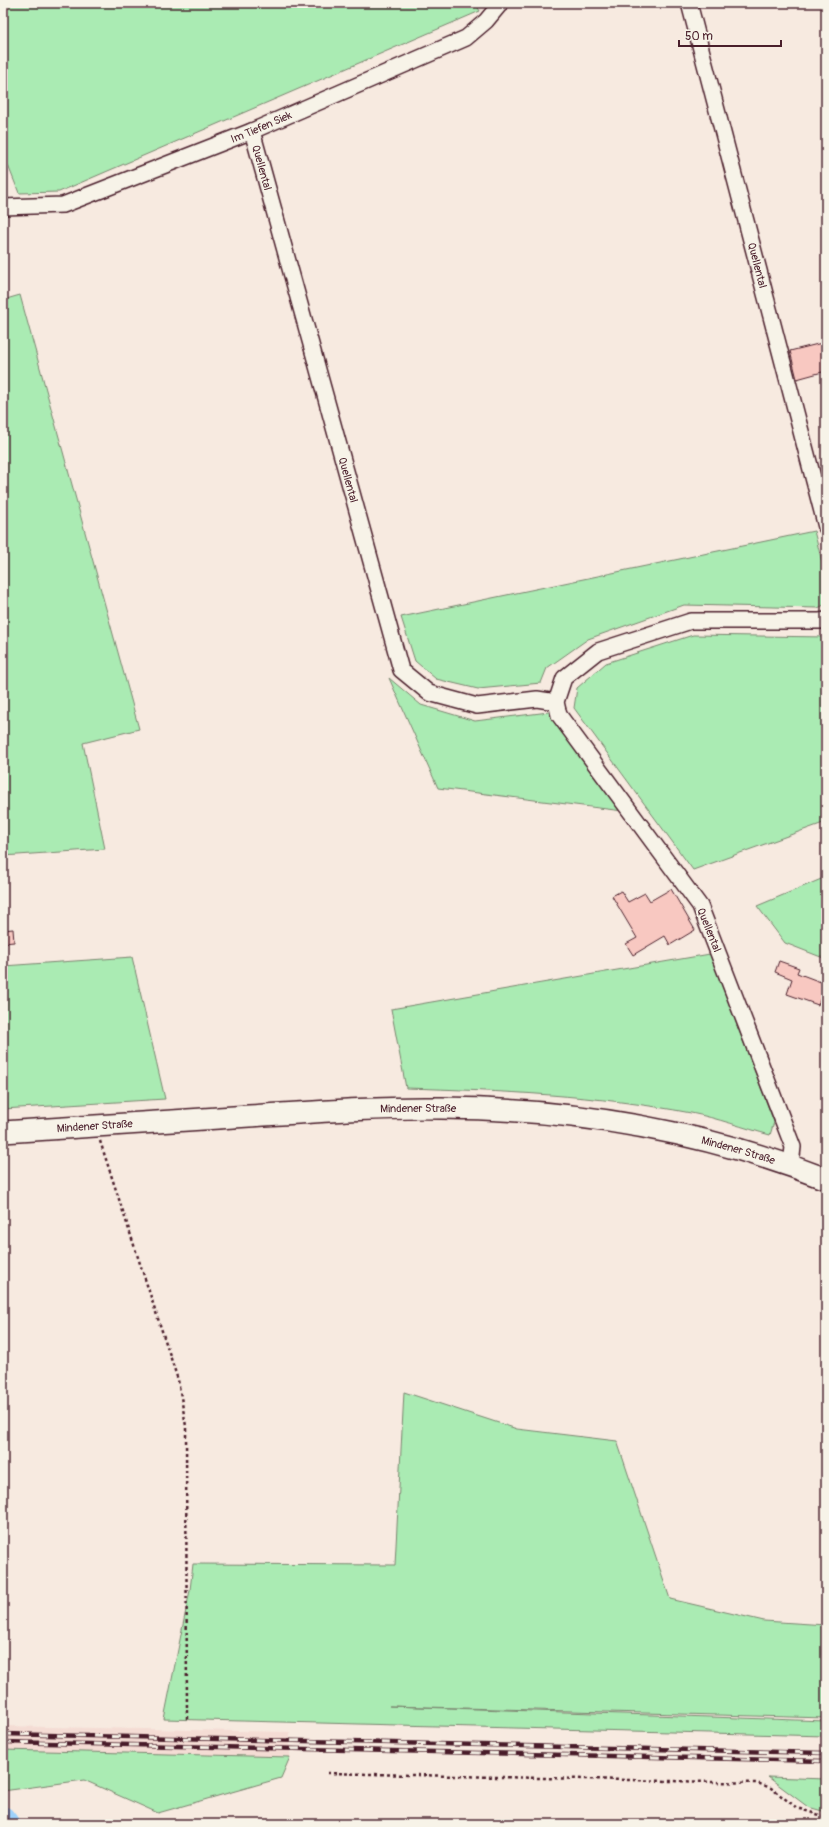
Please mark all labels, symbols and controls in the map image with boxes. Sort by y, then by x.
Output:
scale bar [679,22,781,48]
text: 50 m [685,29,713,44]
street label: Im Tiefen Siek [229,108,294,145]
street label: Quellental [250,143,275,192]
street label: Quellental [745,241,770,289]
street label: Quellental [336,456,361,504]
street label: Quellental [694,906,724,954]
street label: Mindener Straße [380,1101,457,1115]
street label: Mindener Straße [56,1117,134,1135]
street label: Mindener Straße [700,1133,777,1167]

